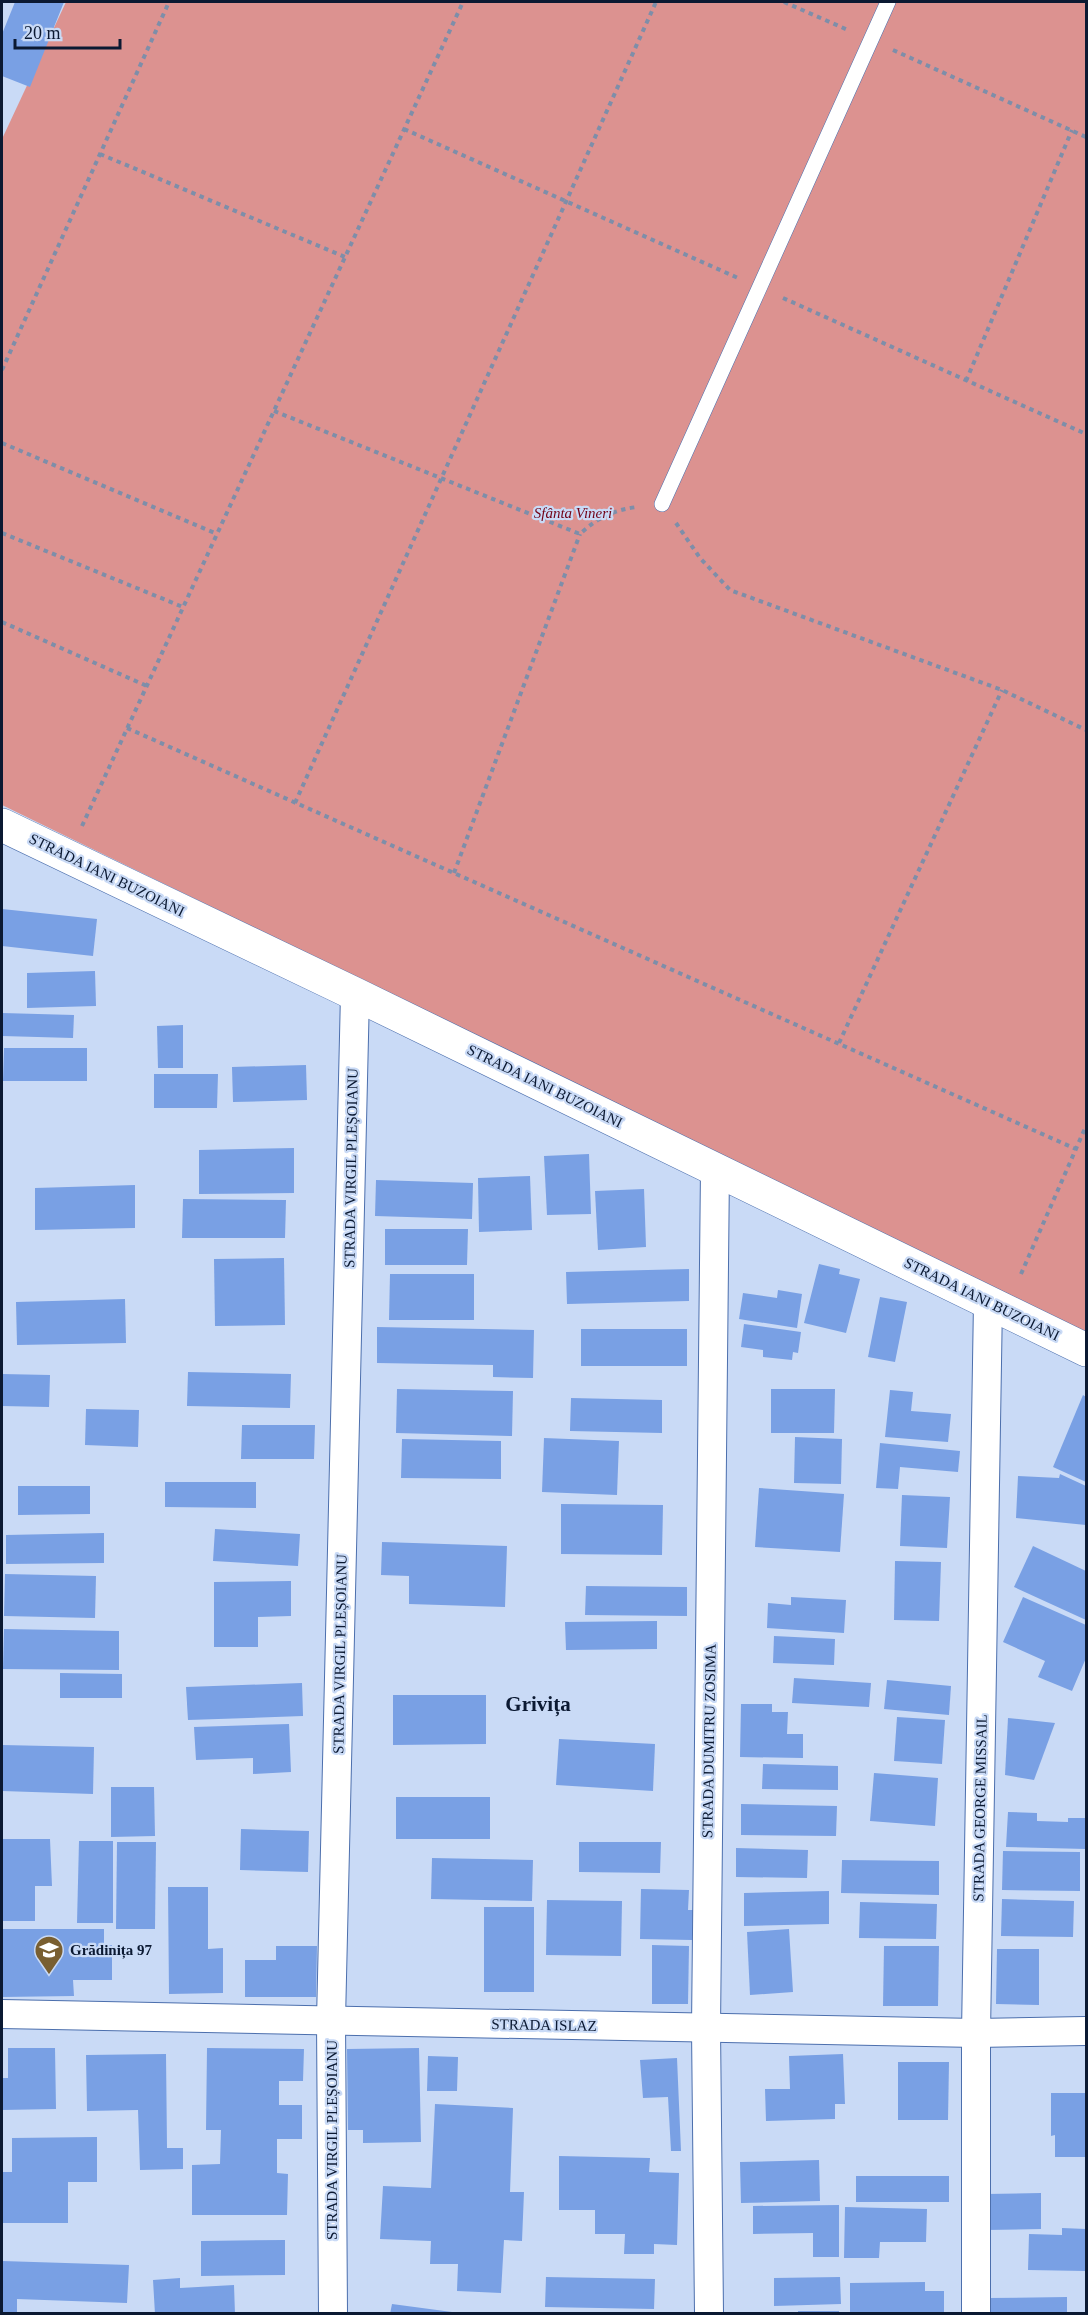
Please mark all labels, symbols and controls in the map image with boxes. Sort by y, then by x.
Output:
scale bar [15,12,120,50]
text: 20 m [24,23,61,43]
park label: Sfânta Vineri [534,505,612,521]
street label: STRADA IANI BUZOIANI [27,830,187,920]
street label: STRADA IANI BUZOIANI [465,1041,625,1131]
street label: STRADA VIRGIL PLEȘOIANU [341,1068,362,1268]
street label: STRADA IANI BUZOIANI [902,1254,1062,1344]
street label: STRADA VIRGIL PLEȘOIANU [330,1554,351,1754]
street label: STRADA DUMITRU ZOSIMA [699,1644,719,1838]
district label: Grivița [505,1692,571,1717]
street label: STRADA GEORGE MISSAIL [970,1714,990,1902]
school or university icon: Grădinița 97 [33,1934,65,1976]
place label: Grădinița 97 [70,1942,153,1959]
street label: STRADA ISLAZ [491,2016,597,2034]
street label: STRADA VIRGIL PLEȘOIANU [324,2040,341,2240]

